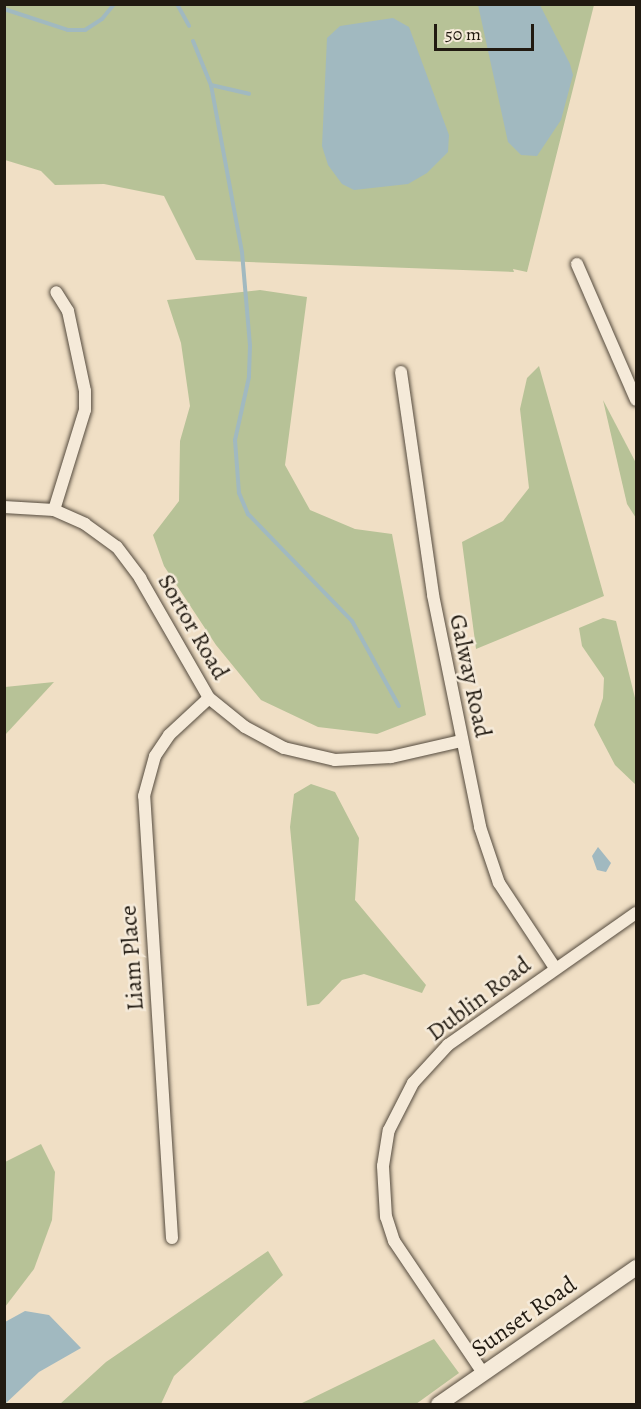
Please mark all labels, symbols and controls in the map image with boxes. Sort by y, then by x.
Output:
scale bar [437,12,538,50]
text: 50 m [445,22,481,46]
street label: Sortor Road [151,569,235,685]
street label: Galway Road [443,612,497,740]
street label: Liam Place [114,904,150,1012]
street label: Dublin Road [421,951,537,1047]
street label: Sunset Road [466,1270,582,1364]

